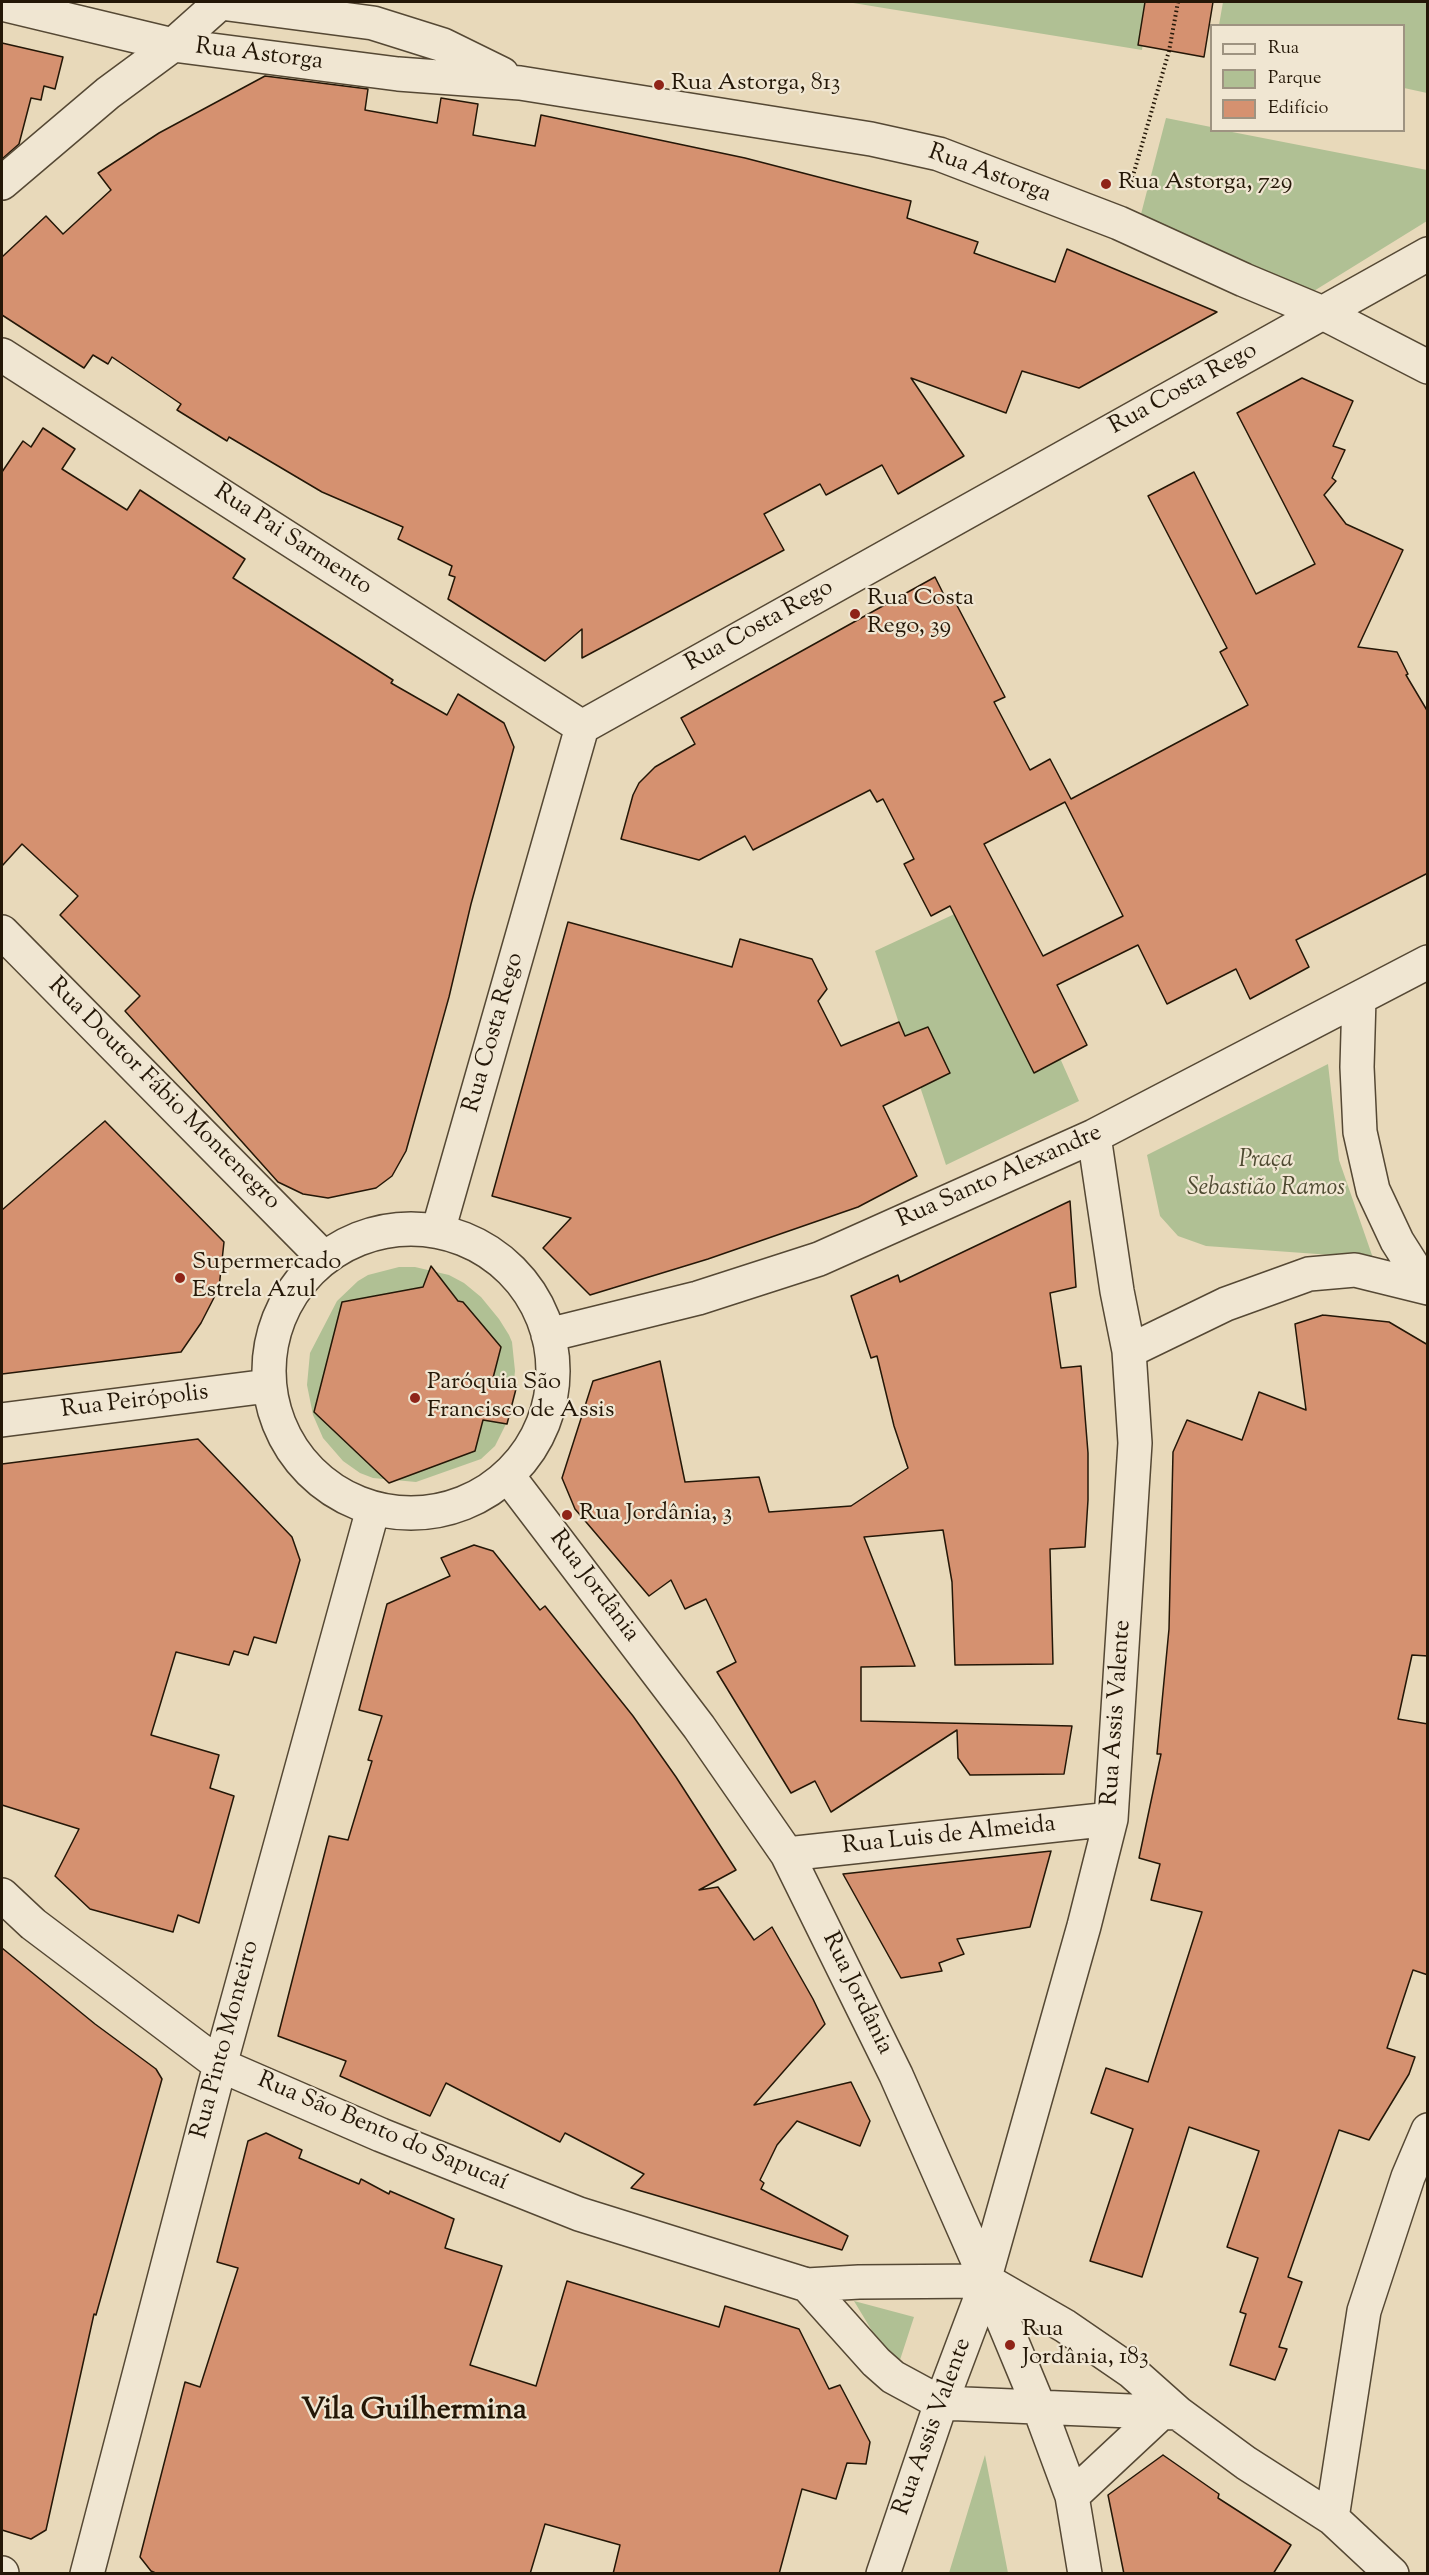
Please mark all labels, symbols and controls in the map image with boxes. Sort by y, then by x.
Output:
legend [1210,24,1405,132]
street label: Rua Astorga [193,34,325,78]
text: Rua [1268,36,1299,62]
text: Parque [1268,66,1321,92]
place label: Rua Astorga, 813 [671,71,841,99]
marker: Rua Astorga, 813 [652,78,666,92]
text: Edifício [1268,96,1328,122]
street label: Rua Astorga [924,139,1054,211]
place label: Rua Astorga, 729 [1118,170,1292,198]
marker: Rua Astorga, 729 [1099,177,1113,191]
street label: Rua Costa Rego [1105,338,1263,442]
street label: Rua Pai Sarmento [207,479,377,603]
street label: Rua Costa Rego [681,575,839,679]
place label: Rua Costa Rego, 39 [867,586,974,642]
marker: Rua Costa Rego, 39 [848,607,862,621]
street label: Rua Costa Rego [458,950,532,1116]
street label: Rua Doutor Fábio Montenegro [41,973,285,1217]
street label: Rua Santo Alexandre [893,1120,1107,1236]
park label: Praça Sebastião Ramos [1187,1148,1345,1204]
place label: Supermercado Estrela Azul [192,1250,341,1306]
marker: Supermercado Estrela Azul [173,1271,187,1285]
place label: Paróquia São Francisco de Assis [427,1370,614,1426]
street label: Rua Peirópolis [60,1380,210,1426]
marker: Paróquia São Francisco de Assis [408,1391,422,1405]
place label: Rua Jordânia, 3 [579,1501,732,1529]
marker: Rua Jordânia, 3 [560,1508,574,1522]
street label: Rua Jordânia [542,1525,644,1649]
street label: Rua Assis Valente [1097,1619,1139,1807]
street label: Rua Luis de Almeida [841,1811,1057,1863]
street label: Rua Jordânia [814,1928,898,2060]
street label: Rua Pinto Monteiro [187,1938,267,2142]
street label: Rua São Bento do Sapucaí [253,2067,511,2199]
place label: Rua Jordânia, 183 [1022,2317,1149,2373]
street label: Rua Assis Valente [889,2335,979,2519]
marker: Rua Jordânia, 183 [1003,2338,1017,2352]
district label: Vila Guilhermina [301,2395,527,2431]

